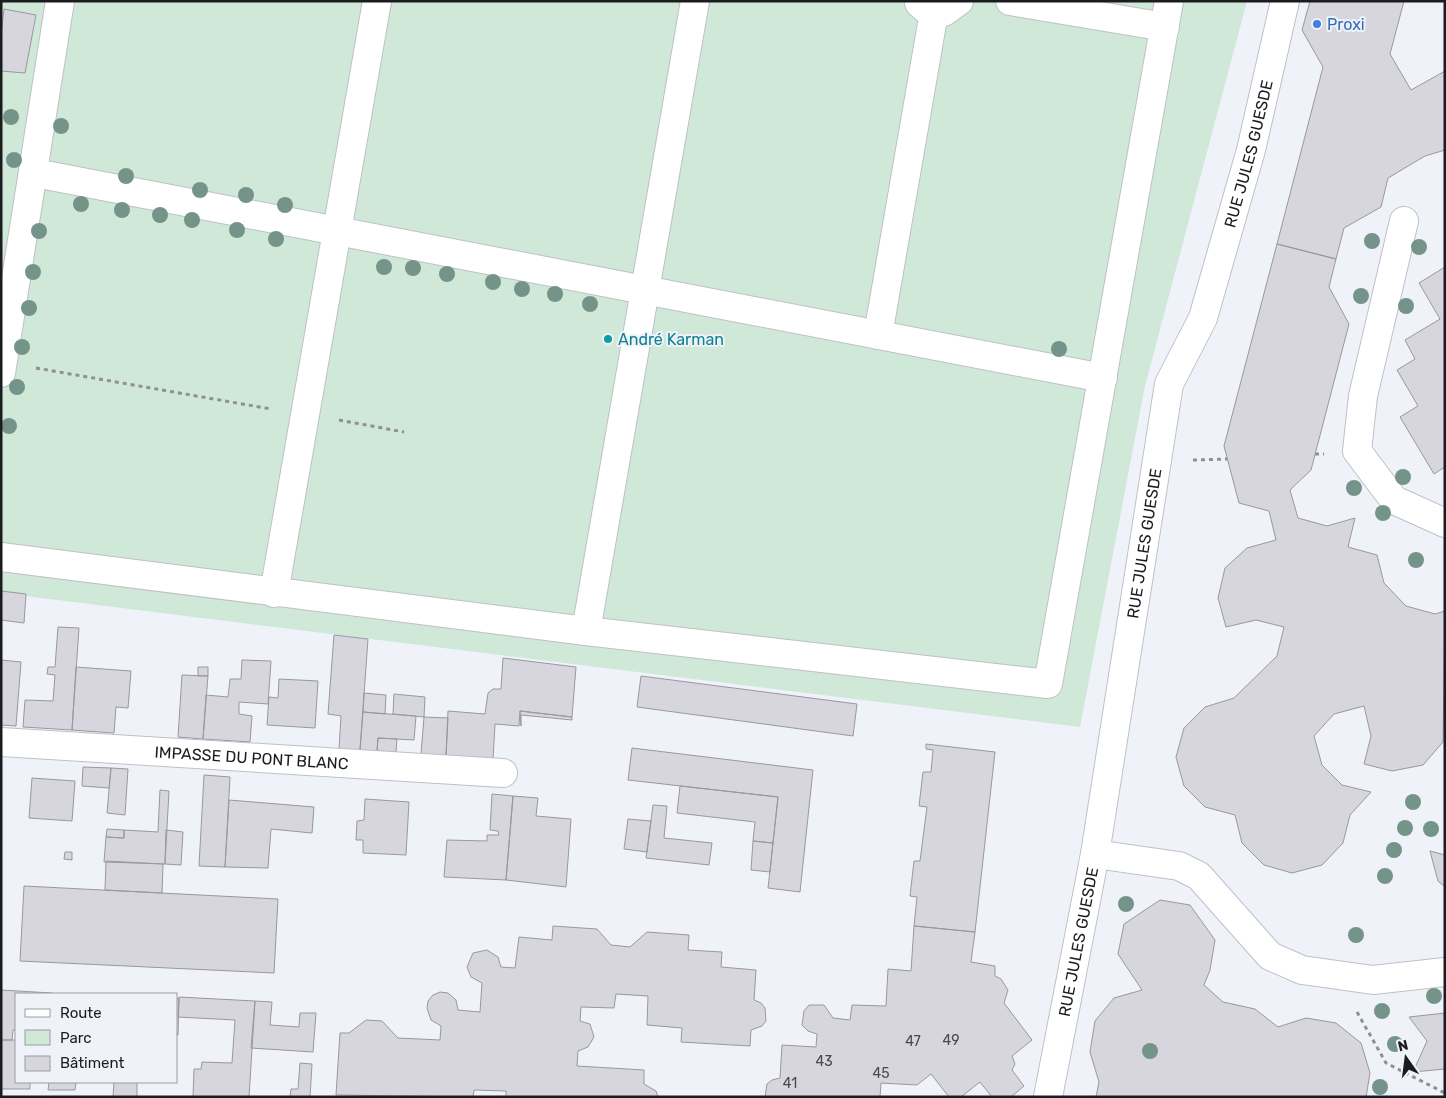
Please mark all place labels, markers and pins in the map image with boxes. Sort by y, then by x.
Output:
place label: Proxi [1327,15,1365,34]
marker: Proxi [1311,18,1323,30]
place label: André Karman [618,330,724,349]
marker: André Karman [602,333,614,345]

